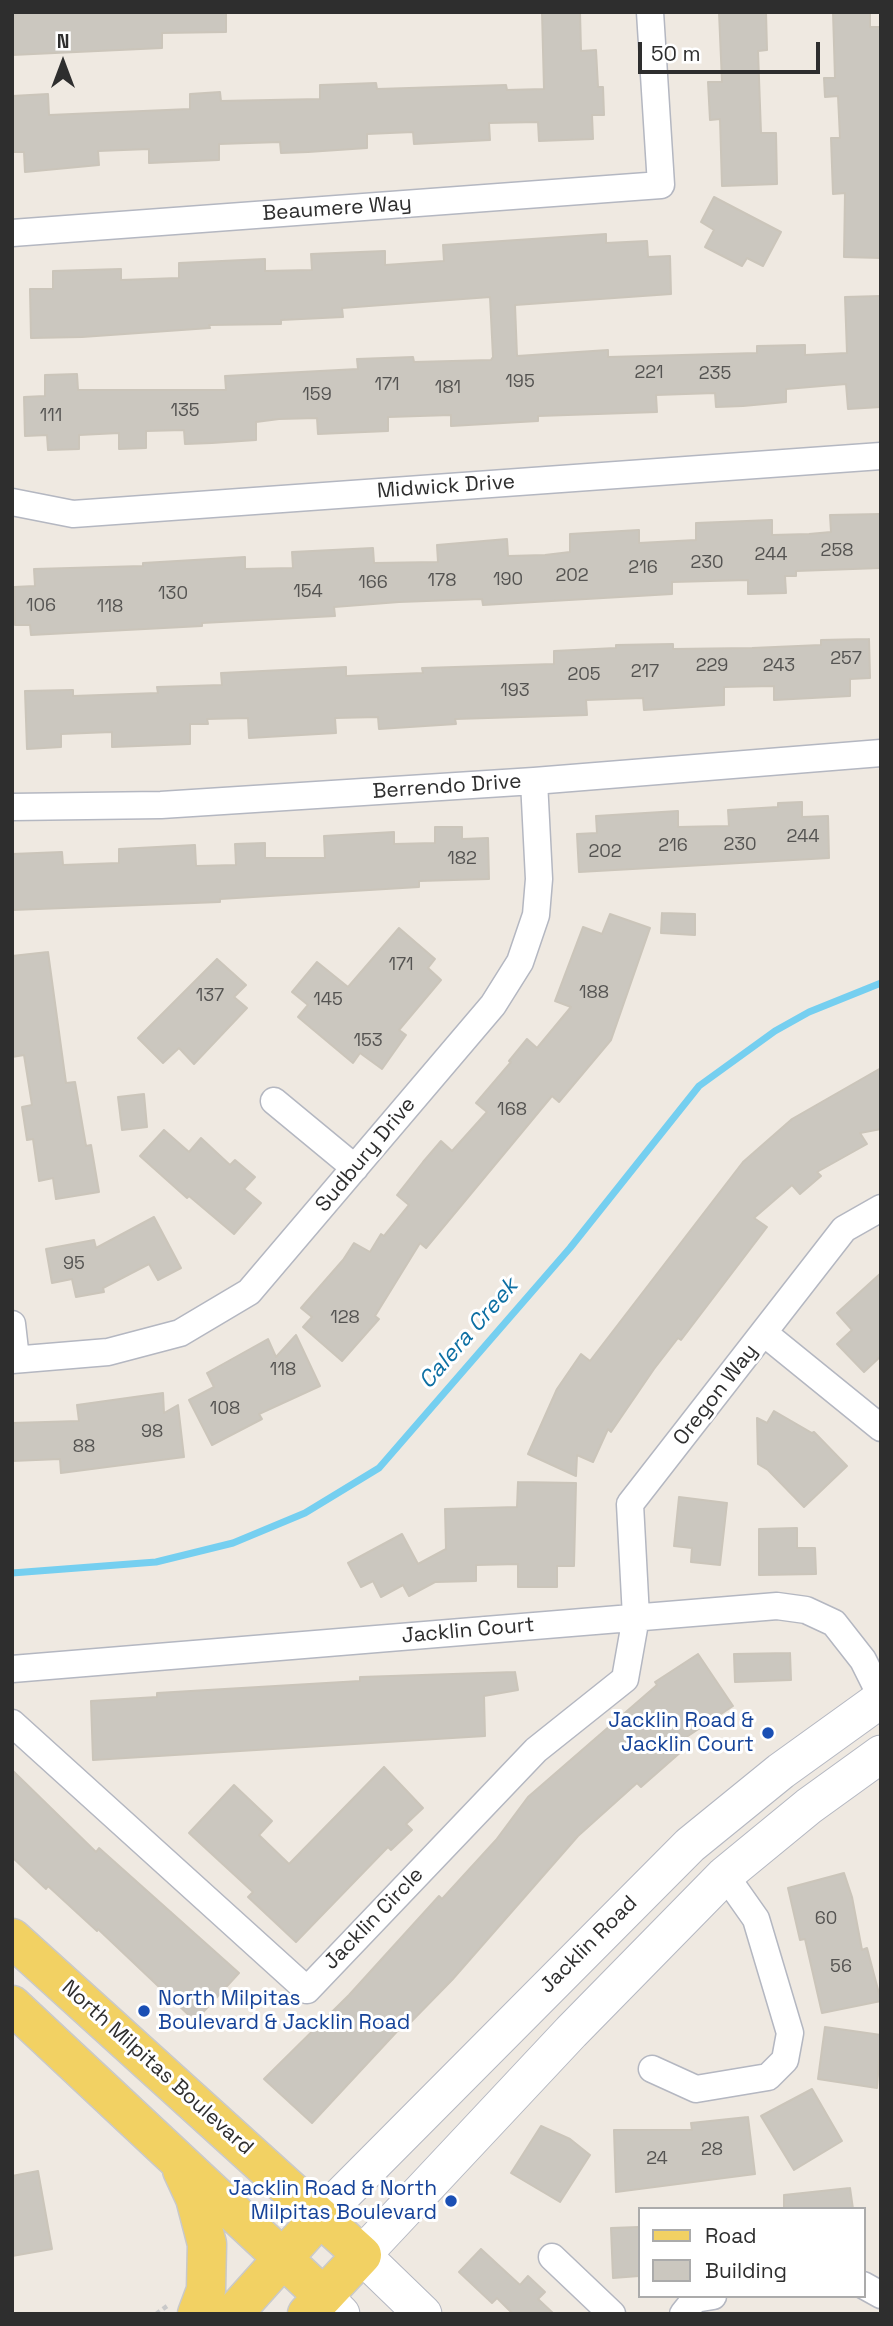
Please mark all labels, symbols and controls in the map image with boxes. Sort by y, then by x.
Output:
north arrow [28,28,98,98]
scale bar [641,28,823,72]
text: N [57,29,69,54]
text: 50 m [651,40,701,67]
street label: Beaumere Way [261,191,413,227]
house number: 221 [634,362,664,384]
house number: 235 [699,363,731,385]
house number: 195 [505,371,535,393]
house number: 171 [374,374,400,396]
house number: 181 [435,377,461,399]
house number: 159 [302,384,332,406]
house number: 135 [170,400,200,422]
house number: 111 [40,405,62,427]
street label: Midwick Drive [376,470,516,504]
house number: 258 [821,540,853,562]
house number: 244 [755,544,787,566]
house number: 230 [690,552,724,574]
house number: 216 [628,557,658,579]
house number: 202 [555,565,589,587]
house number: 190 [493,569,523,591]
house number: 178 [428,570,456,592]
house number: 166 [358,572,388,594]
house number: 154 [293,581,323,603]
house number: 130 [158,583,188,605]
house number: 106 [26,595,56,617]
house number: 118 [97,596,123,618]
house number: 257 [830,648,862,670]
house number: 229 [696,655,728,677]
house number: 243 [763,655,795,677]
house number: 217 [631,661,659,683]
house number: 205 [567,664,601,686]
house number: 193 [500,680,530,702]
street label: Berrendo Drive [372,769,522,805]
house number: 244 [787,826,819,848]
house number: 230 [723,834,757,856]
house number: 216 [658,835,688,857]
house number: 202 [588,841,622,863]
house number: 182 [447,848,477,870]
house number: 171 [388,954,414,976]
house number: 188 [579,982,609,1004]
house number: 137 [196,985,224,1007]
house number: 145 [313,989,343,1011]
house number: 153 [353,1030,383,1052]
street label: Sudbury Drive [311,1092,421,1218]
house number: 168 [497,1099,527,1121]
house number: 95 [63,1253,85,1275]
water label: Calera Creek [414,1273,524,1395]
house number: 128 [330,1307,360,1329]
street label: Oregon Way [669,1339,763,1451]
house number: 118 [270,1359,296,1381]
house number: 108 [210,1398,240,1420]
house number: 98 [141,1421,163,1443]
house number: 88 [73,1436,95,1458]
street label: Jacklin Court [401,1613,535,1649]
place label: Jacklin Road & Jacklin Court [608,1708,754,1758]
marker: Jacklin Road & Jacklin Court [760,1725,776,1741]
street label: Jacklin Circle [319,1863,429,1975]
street label: Jacklin Road [535,1891,643,1999]
house number: 60 [815,1908,837,1930]
house number: 56 [830,1956,852,1978]
street label: North Milpitas Boulevard [56,1975,258,2161]
place label: North Milpitas Boulevard & Jacklin Road [158,1986,410,2036]
marker: North Milpitas Boulevard & Jacklin Road [136,2003,152,2019]
house number: 28 [701,2139,723,2161]
house number: 24 [646,2148,668,2170]
place label: Jacklin Road & North Milpitas Boulevard [228,2176,437,2226]
marker: Jacklin Road & North Milpitas Boulevard [443,2193,459,2209]
legend [638,2207,865,2298]
text: Road [705,2222,757,2249]
text: Building [705,2257,787,2284]

